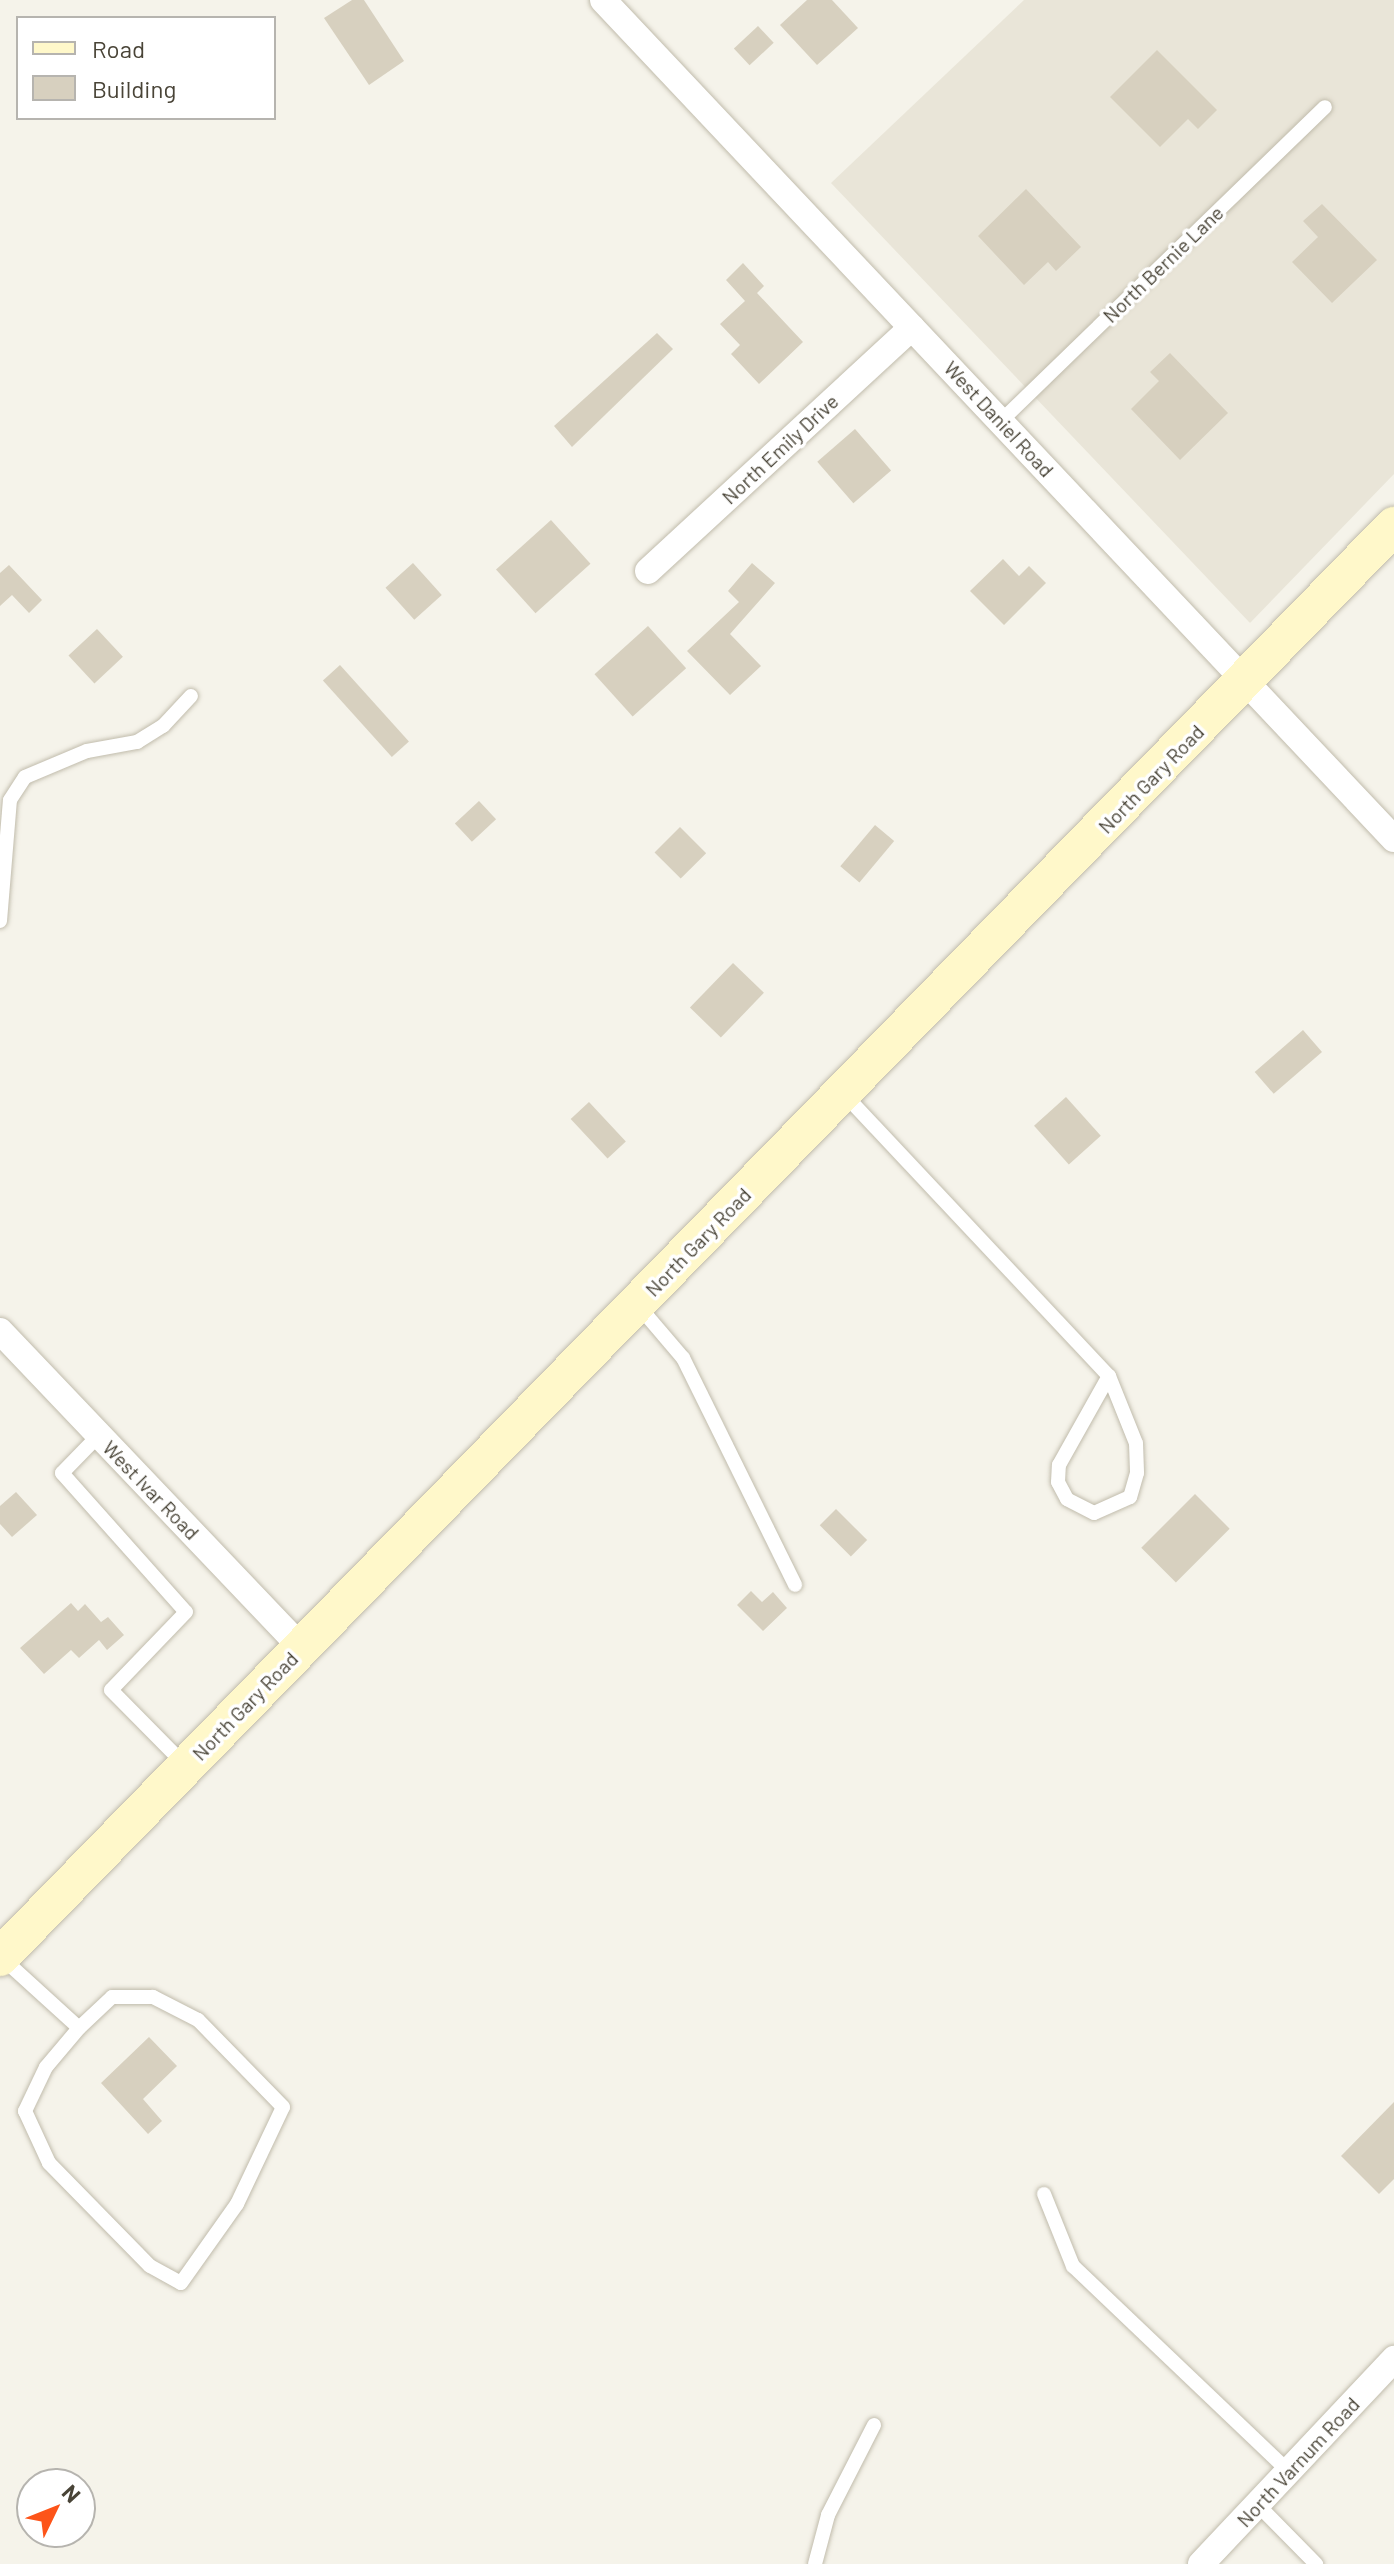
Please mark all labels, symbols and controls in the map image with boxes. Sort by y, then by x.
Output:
legend [16,16,276,120]
text: Road [92,34,145,63]
text: Building [92,74,176,103]
street label: North Bernie Lane [1098,201,1228,327]
street label: West Daniel Road [939,356,1059,482]
street label: North Emily Drive [717,389,843,509]
street label: North Gary Road [1093,720,1209,838]
street label: North Gary Road [640,1183,756,1301]
street label: West Ivar Road [98,1436,204,1544]
street label: North Gary Road [187,1647,303,1765]
street label: North Varnum Road [1232,2392,1364,2532]
north arrow [16,2468,96,2548]
text: N [58,2479,87,2507]

